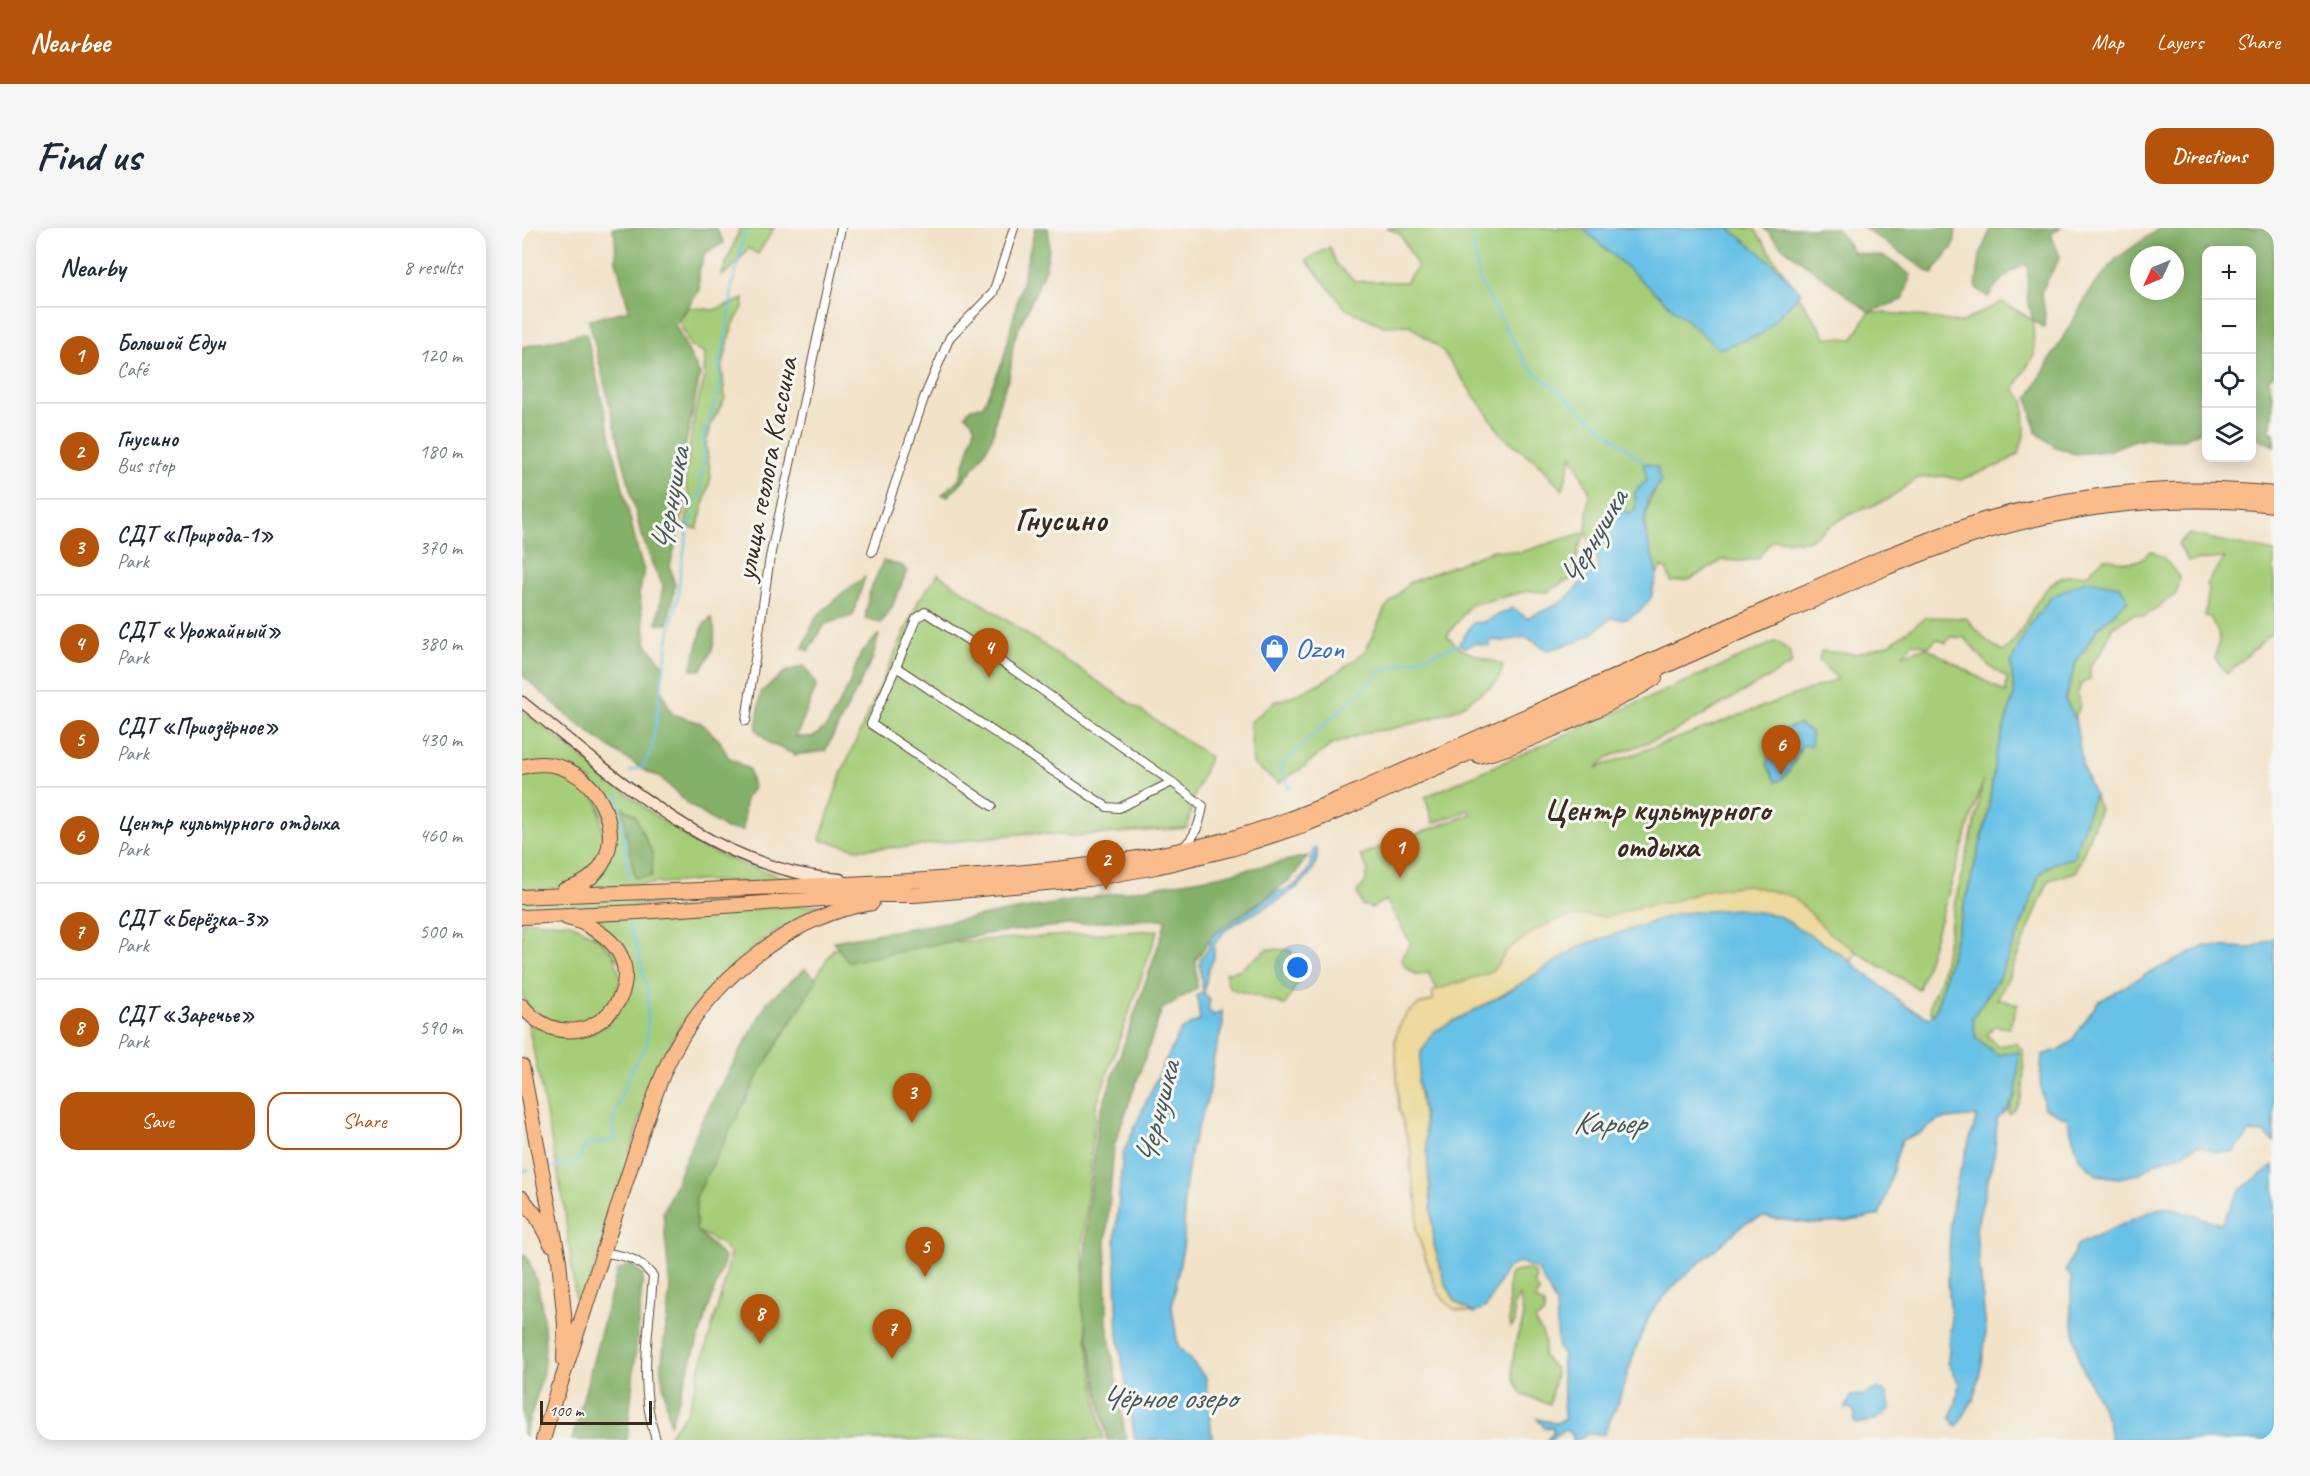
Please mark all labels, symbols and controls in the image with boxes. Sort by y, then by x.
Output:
text: Nearbee [30,25,110,60]
text: Map [2091,29,2124,55]
text: Layers [2157,29,2203,55]
text: Share [2236,29,2280,55]
button: Directions [2145,128,2274,184]
text: Find us [36,130,141,183]
north arrow [2130,246,2184,300]
map controls [2202,246,2256,462]
button: + [2202,246,2256,300]
text: Nearby [60,251,125,284]
text: 8 results [403,255,462,280]
button: − [2202,300,2256,354]
text: Большой Едун [117,329,225,357]
text: 1 [75,343,84,368]
text: 120 m [419,343,462,368]
street label: улица геолога Кассина [725,352,807,586]
button: locate [2202,354,2256,408]
text: Café [117,357,148,382]
button: layers [2202,408,2256,462]
text: Гнусино [117,425,178,453]
text: 2 [75,439,84,464]
text: 180 m [419,439,462,464]
water label: Чернушка [641,441,700,555]
text: Bus stop [117,453,175,478]
water label: Чернушка [1549,479,1639,594]
district label: Гнусино [1015,498,1109,540]
text: СДТ «Природа-1» [117,521,274,549]
text: 3 [75,535,84,560]
text: 370 m [419,535,462,560]
text: Park [117,549,149,574]
text: СДТ «Урожайный» [117,617,281,645]
pin: 4 [970,628,1008,678]
place label: Ozon [1295,629,1345,667]
text: 4 [75,631,84,656]
text: 380 m [419,631,462,656]
shop icon: Ozon [1258,632,1290,674]
text: Park [117,645,149,670]
text: СДТ «Приозёрное» [117,713,279,741]
pin: 6 [1762,726,1800,775]
text: 5 [75,727,84,752]
text: 430 m [419,727,462,752]
text: Park [117,741,149,766]
district label: Центр культурного отдыха [1544,789,1773,867]
text: Центр культурного отдыха [117,809,339,837]
text: 6 [75,823,84,848]
text: 460 m [419,823,462,848]
pin: 1 [1380,828,1420,878]
text: Park [117,837,149,862]
pin: 2 [1086,840,1126,890]
text: СДТ «Берёзка-3» [117,905,269,933]
text: 7 [75,919,84,944]
text: 500 m [419,919,462,944]
text: Park [117,933,149,958]
your location [1283,953,1312,982]
text: СДТ «Заречье» [117,1001,255,1029]
text: 8 [75,1015,84,1040]
text: 590 m [419,1015,462,1040]
text: Park [117,1029,149,1054]
water label: Чернушка [1124,1053,1191,1169]
pin: 3 [892,1074,932,1123]
button: Save [60,1092,255,1150]
button: Share [267,1092,462,1150]
water label: Карьер [1573,1102,1649,1143]
pin: 5 [906,1228,944,1277]
pin: 8 [740,1294,780,1344]
pin: 7 [872,1310,911,1359]
water label: Чёрное озеро [1100,1377,1242,1418]
scale bar [540,1398,652,1426]
text: 100 m [549,1401,583,1421]

